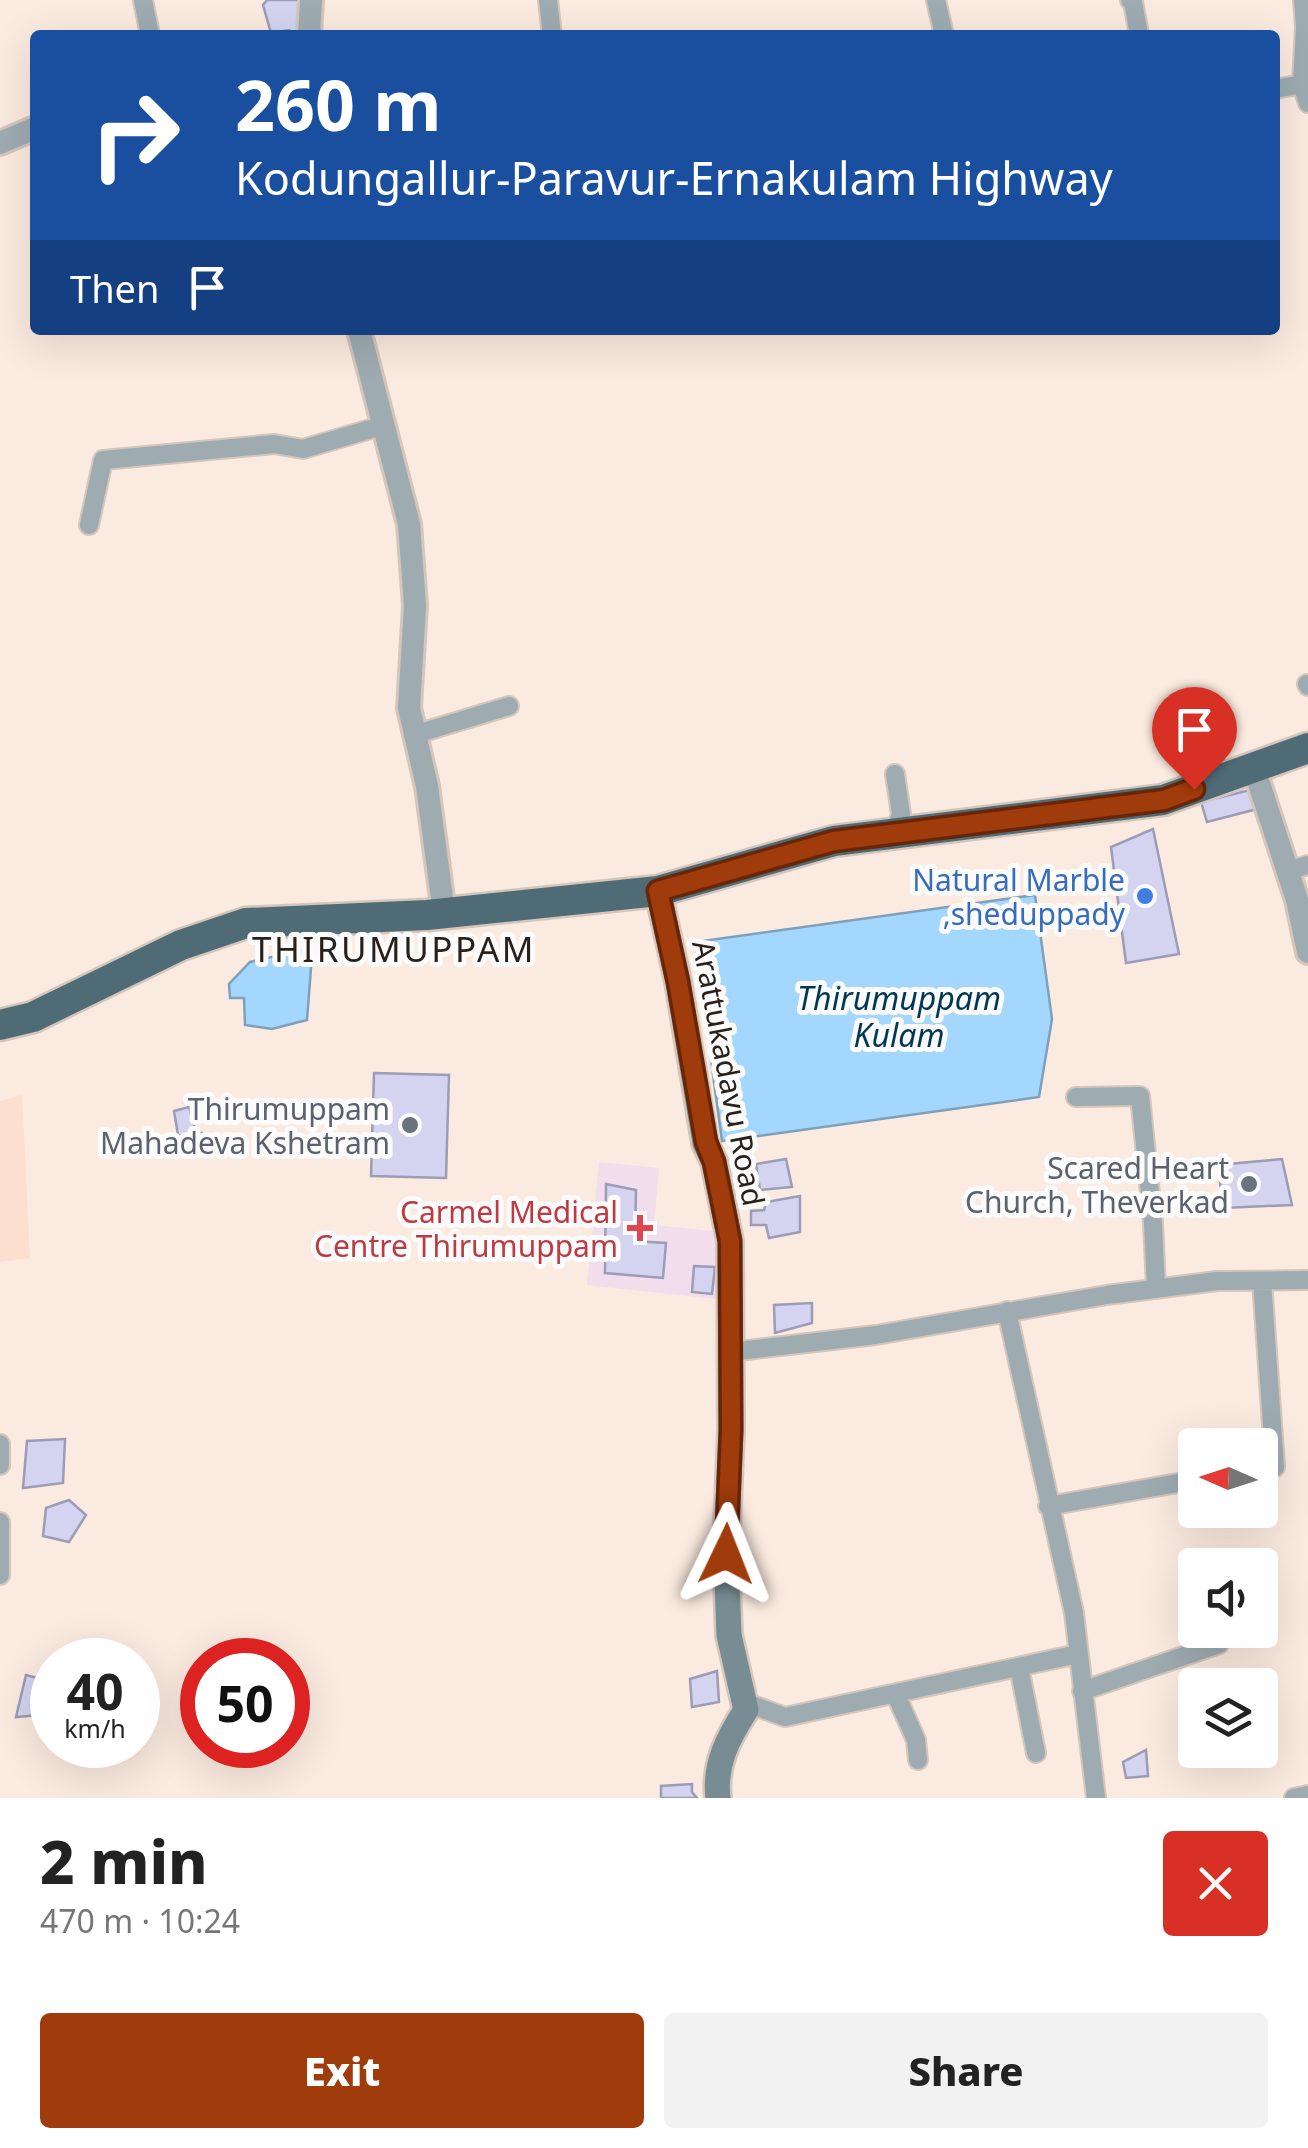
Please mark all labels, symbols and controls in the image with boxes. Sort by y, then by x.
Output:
text: 260 m [235,56,442,152]
icon: right [70,70,200,200]
text: Kodungallur-Paravur-Ernakulam Highway [235,147,1113,208]
icon: arrive [180,260,235,315]
text: Then [70,262,160,314]
pin [1152,687,1237,790]
icon: arrive [1167,702,1222,757]
place label: Natural Marble ,sheduppady [912,859,1126,934]
marker: Natural Marble ,sheduppady [1134,885,1156,907]
district label: THIRUMUPPAM [252,925,536,972]
street label: Arattukadavu Road [683,937,775,1209]
water label: Thirumuppam Kulam [797,976,1001,1056]
place label: Thirumuppam Mahadeva Kshetram [100,1088,390,1163]
marker: Thirumuppam Mahadeva Kshetram [399,1114,421,1136]
place label: Scared Heart Church, Theverkad [965,1147,1229,1222]
marker: Scared Heart Church, Theverkad [1238,1173,1260,1195]
place label: Carmel Medical Centre Thirumuppam [314,1191,618,1266]
marker: Carmel Medical Centre Thirumuppam [627,1215,653,1241]
north arrow [1178,1428,1278,1528]
map controls [1178,1428,1278,1768]
position arrow [674,1502,778,1606]
button: sound [1178,1548,1278,1648]
speed limit sign: 50 [180,1638,310,1768]
text: 40 [66,1657,124,1725]
button: layers [1178,1668,1278,1768]
text: km/h [64,1711,126,1745]
text: 2 min [40,1820,208,1902]
button: close [1163,1831,1268,1936]
text: 470 m · 10:24 [40,1899,240,1942]
button: Exit [40,2013,644,2128]
button: Share [664,2013,1268,2128]

